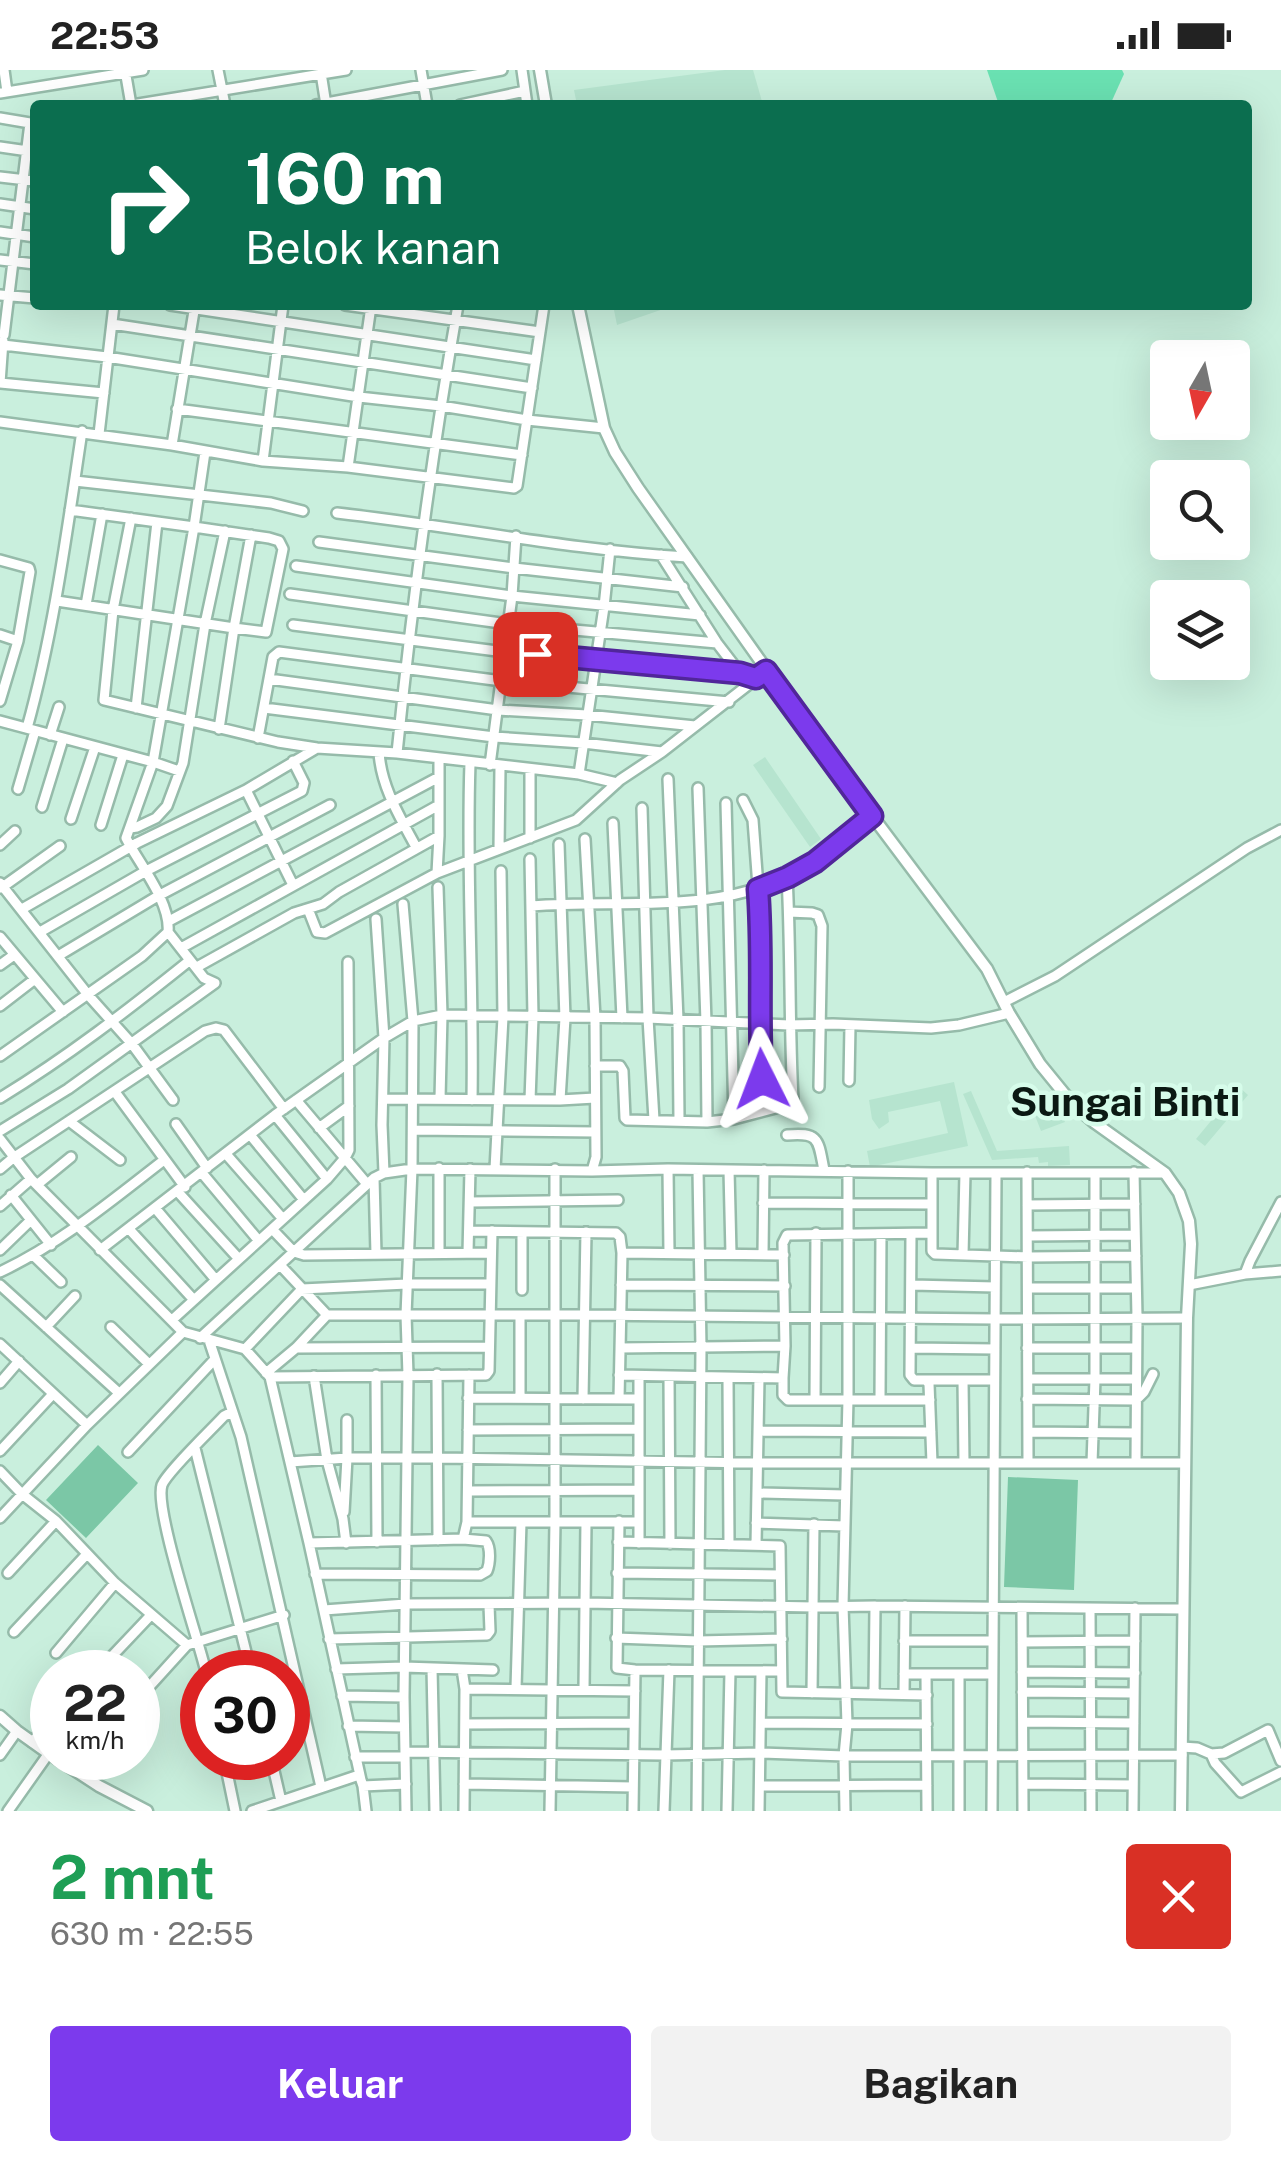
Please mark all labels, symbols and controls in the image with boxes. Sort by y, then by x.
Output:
text: 22:53 [50,13,159,58]
text: 160 m [245,137,445,220]
icon: right [80,140,210,270]
text: Belok kanan [245,221,501,274]
north arrow [1150,340,1250,440]
map controls [1150,340,1250,680]
button: search [1150,460,1250,560]
button: layers [1150,580,1250,680]
pin [493,612,578,697]
icon: arrive [508,627,563,682]
position arrow [710,1027,814,1131]
district label: Sungai Binti [1010,1078,1240,1125]
speed limit sign: 30 [180,1650,310,1780]
text: 22 [63,1673,127,1732]
text: km/h [66,1725,124,1755]
text: 2 mnt [50,1842,215,1913]
button: close [1126,1844,1231,1949]
text: 630 m · 22:55 [50,1915,254,1952]
button: Keluar [50,2026,631,2141]
button: Bagikan [651,2026,1231,2141]

